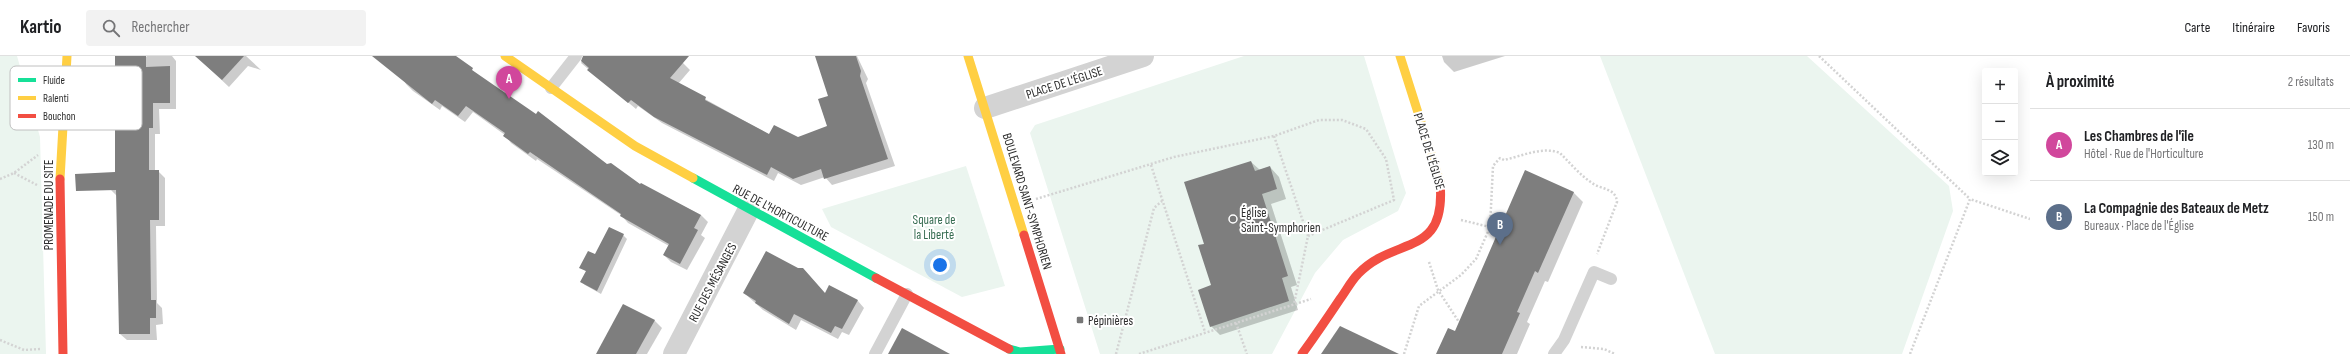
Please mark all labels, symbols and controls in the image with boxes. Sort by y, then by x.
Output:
search box [86,10,366,46]
text: Kartio [20,16,62,39]
icon: search [100,17,122,39]
text: Rechercher [132,18,190,37]
text: Carte [2184,19,2210,36]
text: Itinéraire [2232,19,2275,36]
text: Favoris [2297,19,2330,36]
street label: PLACE DE L'ÉGLISE [1024,63,1105,103]
legend [10,66,142,130]
pin: A [496,66,522,99]
map controls [1982,68,2018,176]
button: + [1982,68,2018,104]
text: À proximité [2046,72,2114,92]
text: Fluide [43,74,65,87]
text: 2 résultats [2288,74,2334,90]
text: Ralenti [43,92,69,105]
button: − [1982,104,2018,140]
text: Bouchon [43,110,76,123]
street label: PLACE DE L'ÉGLISE [1410,111,1448,192]
text: Les Chambres de l'île [2084,127,2194,146]
street label: BOULEVARD SAINT-SYMPHORIEN [999,131,1055,271]
text: A [2056,137,2062,153]
text: 130 m [2308,137,2334,153]
button: layers [1982,140,2018,176]
text: Hôtel · Rue de l'Horticulture [2084,146,2204,162]
street label: PROMENADE DU SITE [41,160,57,250]
street label: RUE DE L'HORTICULTURE [730,181,831,245]
text: La Compagnie des Bateaux de Metz [2084,199,2269,218]
place label: Église Saint-Symphorien [1241,205,1320,236]
text: B [2056,209,2062,225]
text: 150 m [2308,209,2334,225]
park label: Square de la Liberté [913,212,955,243]
pin: B [1487,212,1513,245]
marker: Église Saint-Symphorien [1228,214,1238,224]
text: Bureaux · Place de l'Église [2084,218,2194,234]
street label: RUE DES MÉSANGES [685,240,741,325]
your location [930,255,950,275]
place label: Pépinières [1088,313,1133,329]
marker: Pépinières [1075,315,1085,325]

